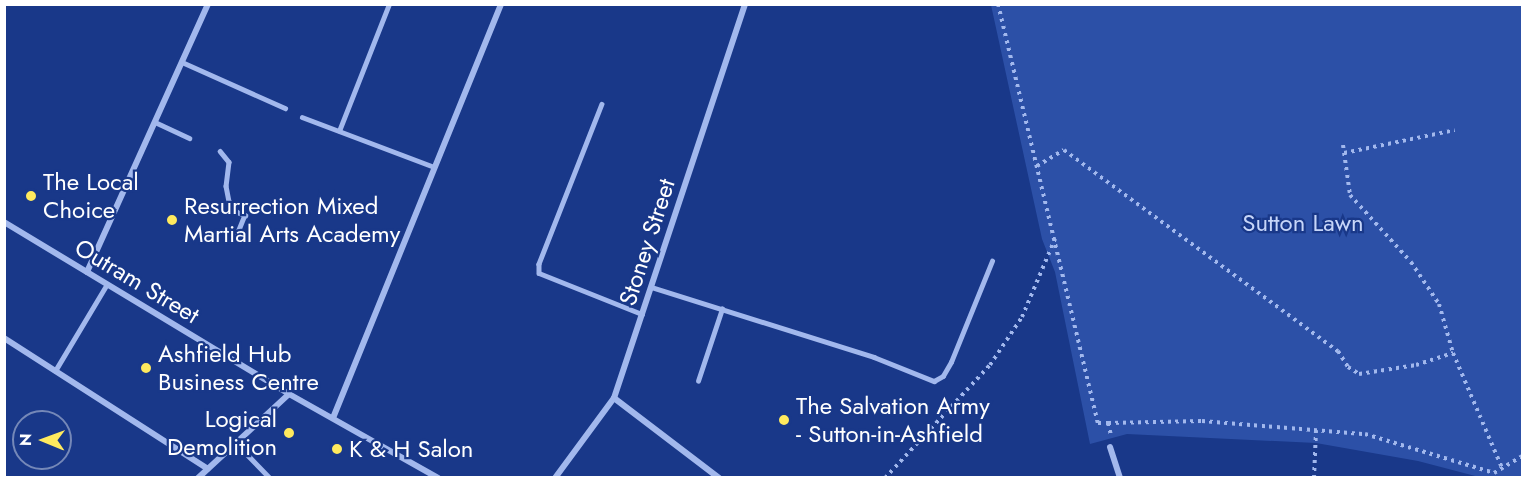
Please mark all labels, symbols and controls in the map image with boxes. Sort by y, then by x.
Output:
place label: The Local Choice [43,168,139,224]
street label: Stoney Street [613,175,681,309]
marker: The Local Choice [24,189,38,203]
place label: Resurrection Mixed Martial Arts Academy [184,192,400,248]
park label: Sutton Lawn [1242,209,1364,237]
marker: Resurrection Mixed Martial Arts Academy [165,213,179,227]
street label: Outram Street [69,233,205,329]
place label: Ashfield Hub Business Centre [158,340,319,396]
marker: Ashfield Hub Business Centre [139,361,153,375]
place label: The Salvation Army - Sutton-in-Ashfield [796,392,990,448]
place label: Logical Demolition [167,405,277,461]
north arrow [12,410,72,470]
marker: The Salvation Army - Sutton-in-Ashfield [777,413,791,427]
marker: Logical Demolition [282,426,296,440]
text: N [14,433,37,446]
place label: K & H Salon [349,435,473,463]
marker: K & H Salon [330,442,344,456]

